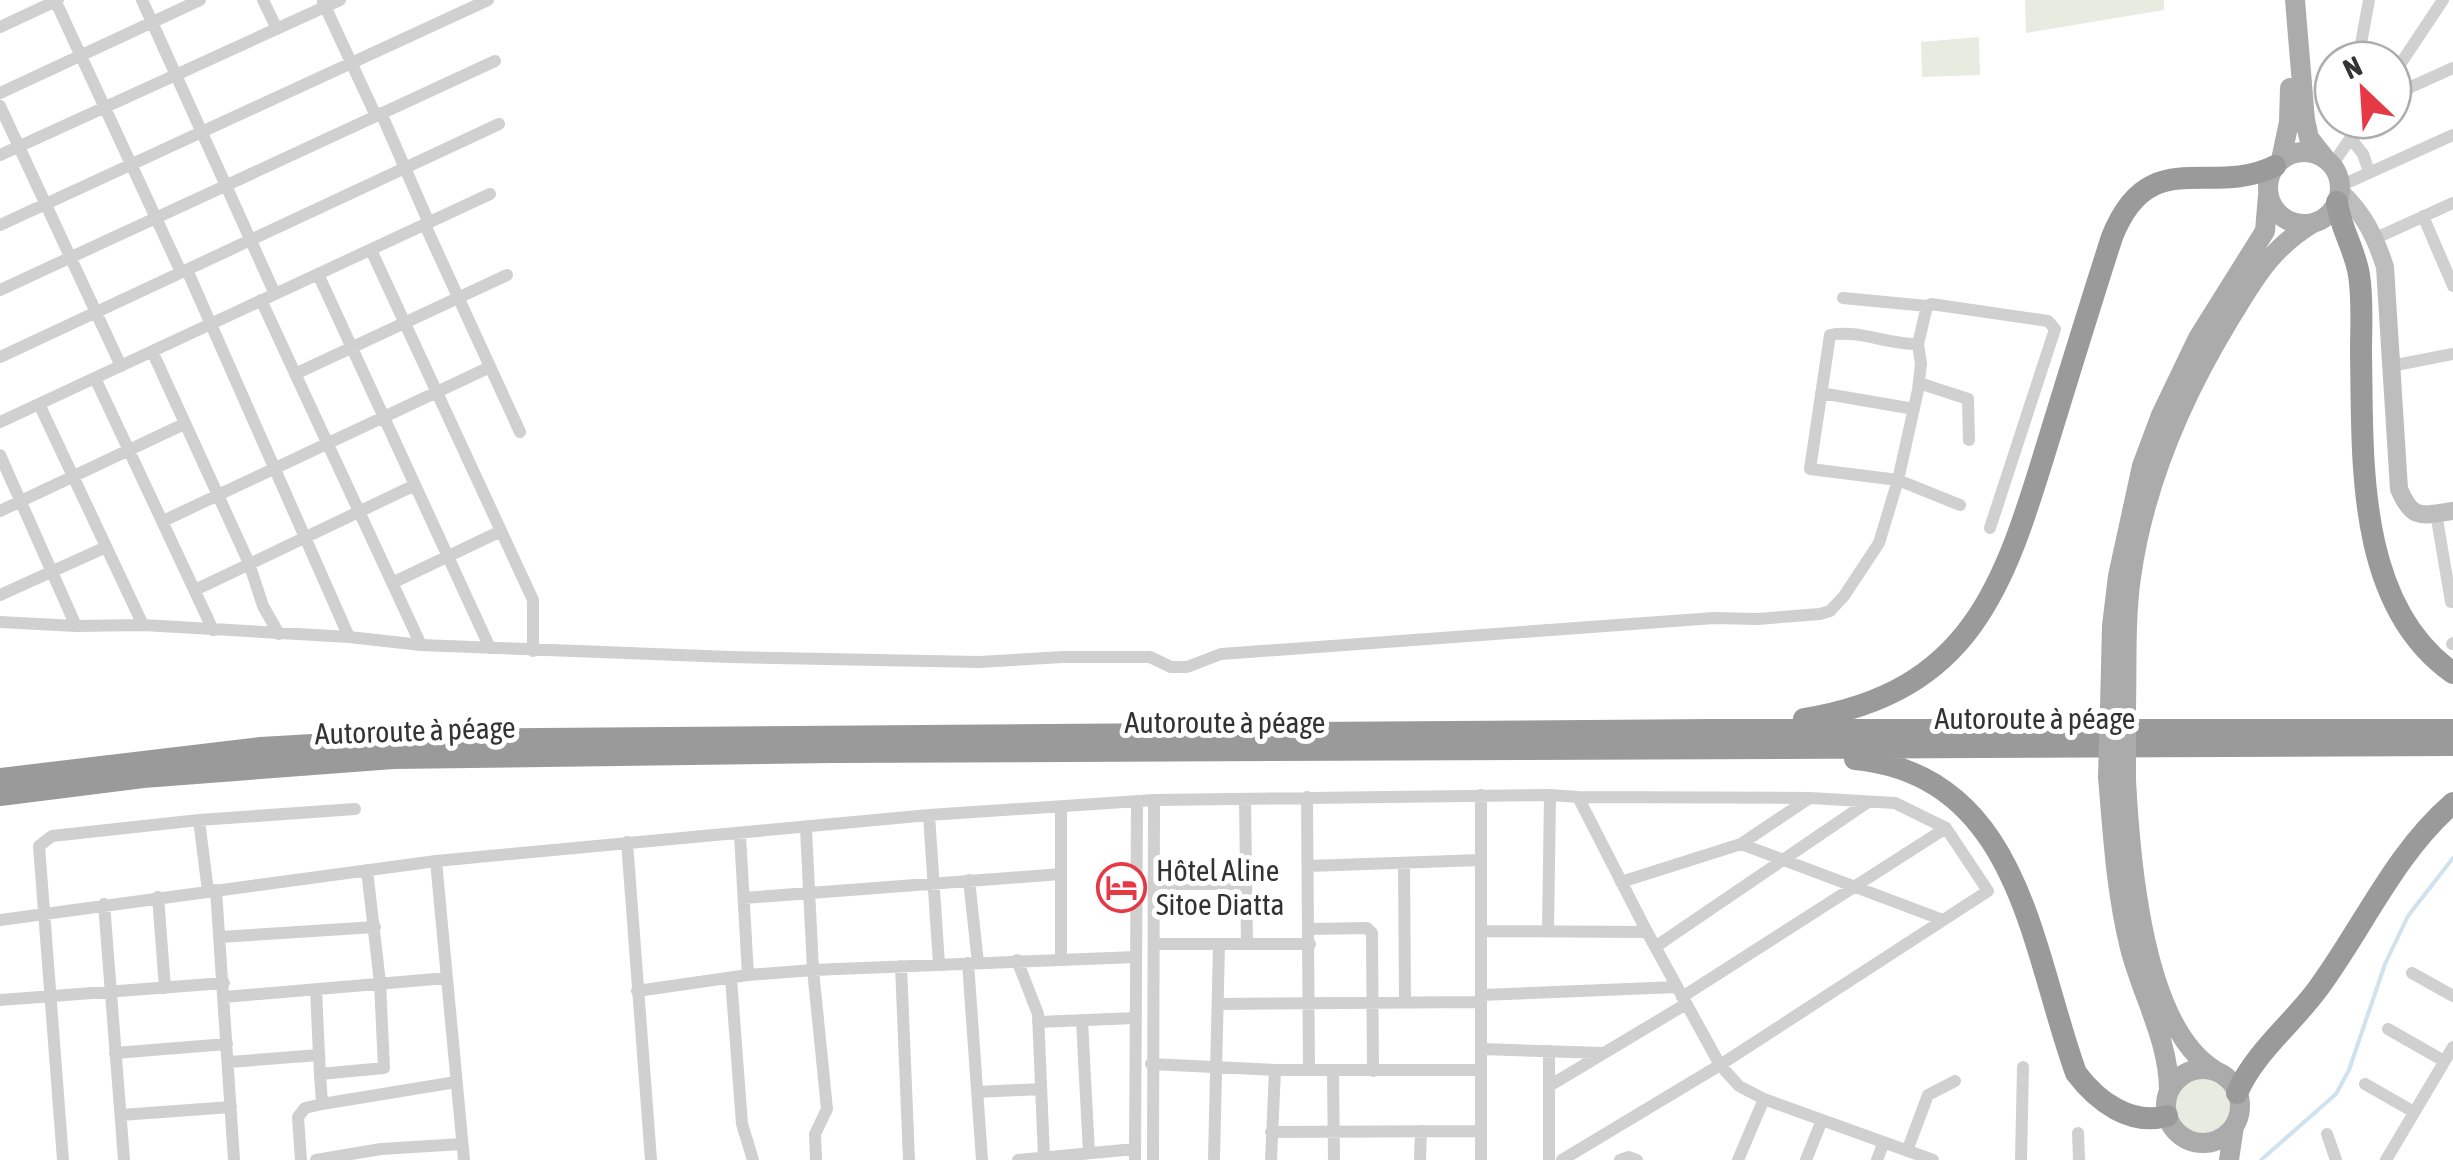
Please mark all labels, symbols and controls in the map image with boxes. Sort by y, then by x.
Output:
north arrow [2313,40,2413,140]
text: N [2338,49,2367,85]
street label: Autoroute à péage [1935,701,2135,735]
street label: Autoroute à péage [1125,705,1325,739]
street label: Autoroute à péage [314,710,516,750]
place label: Hôtel Aline Sitoe Diatta [1156,853,1285,921]
hotel icon: Hôtel Aline Sitoe Diatta [1095,861,1147,913]

